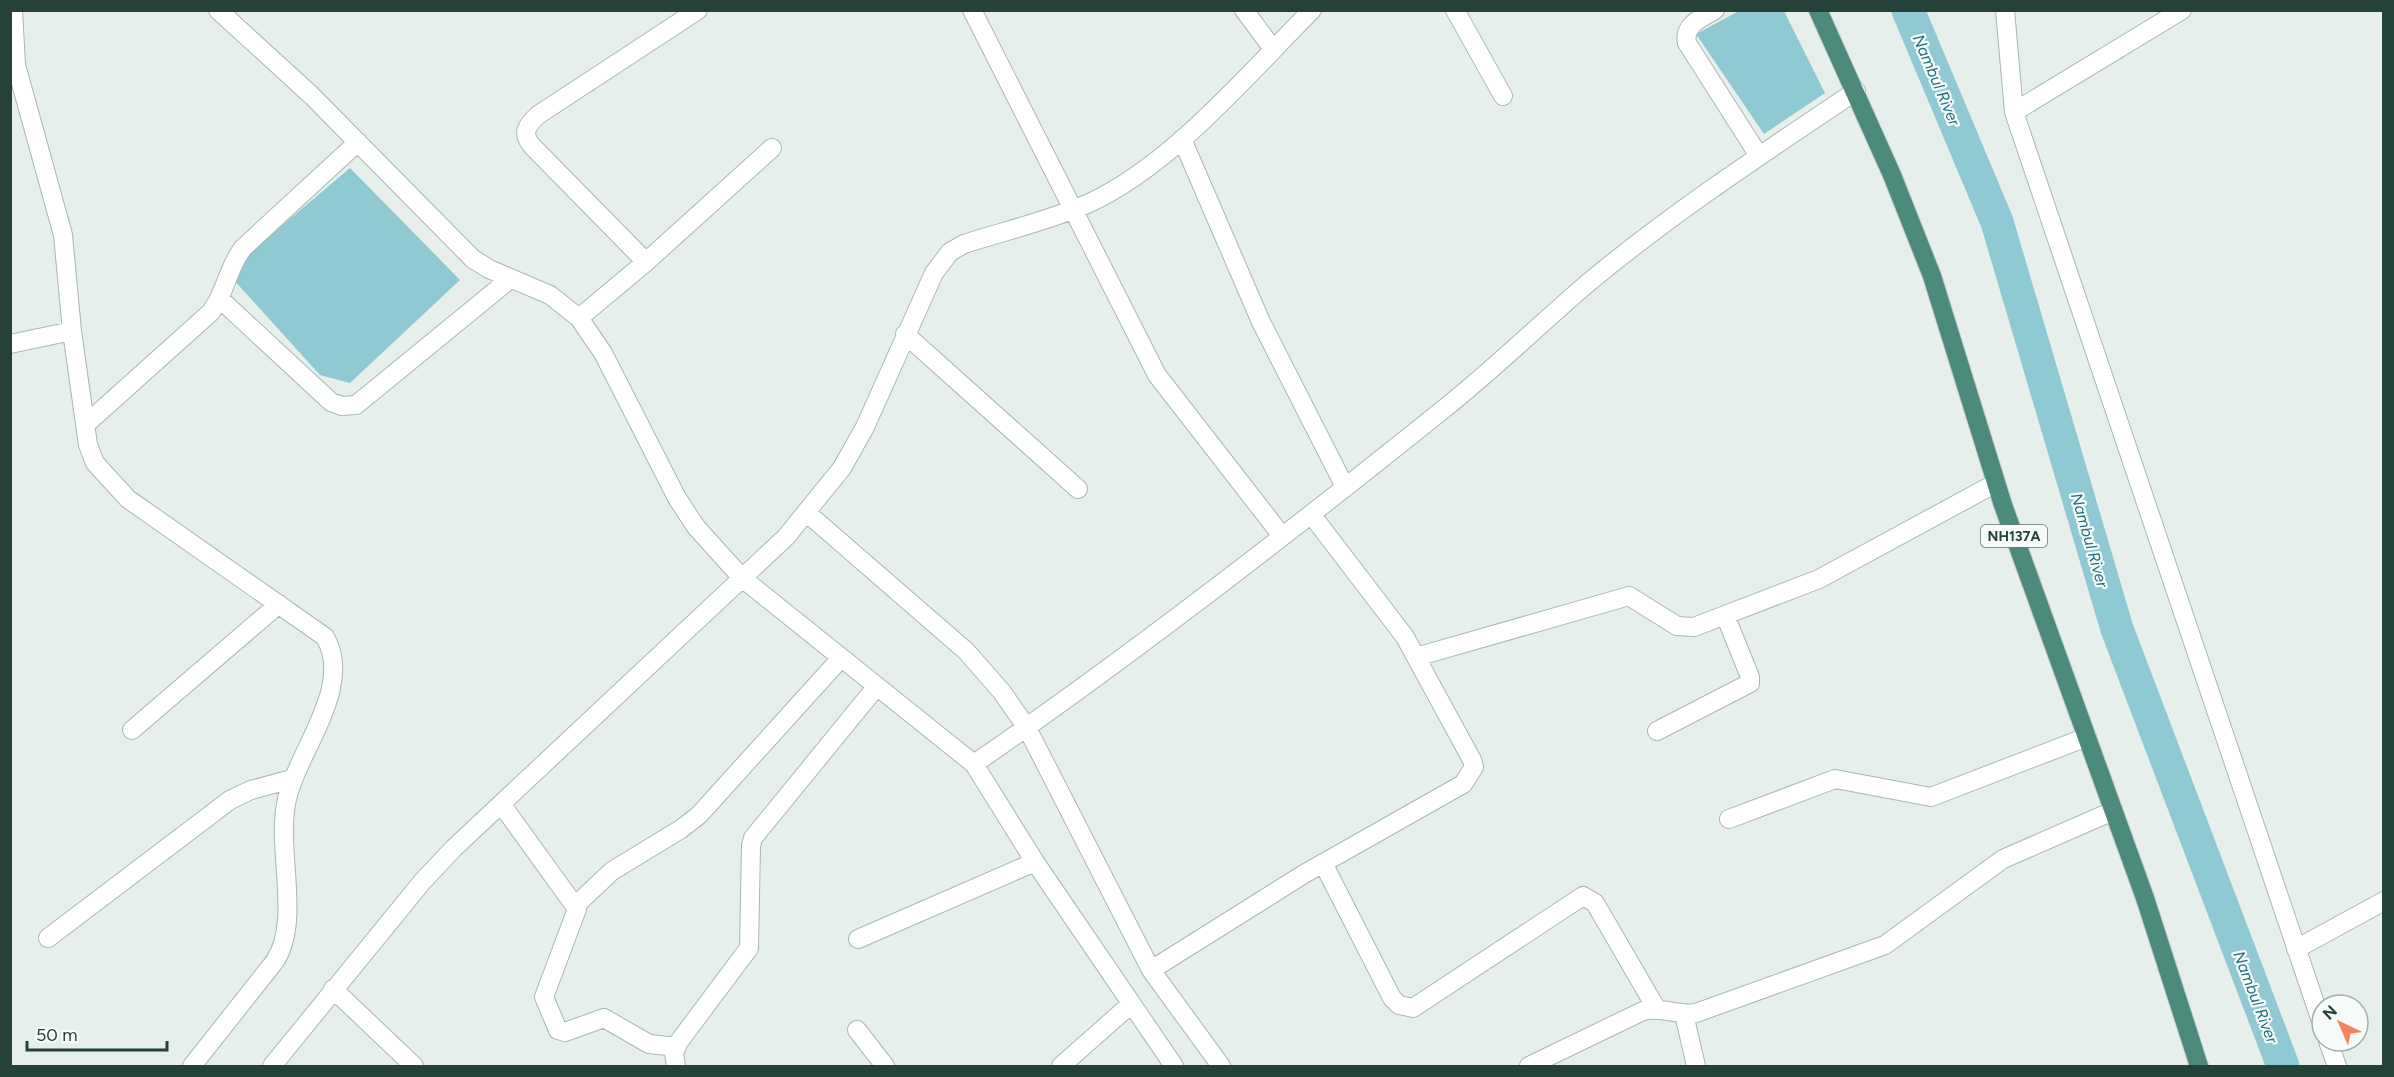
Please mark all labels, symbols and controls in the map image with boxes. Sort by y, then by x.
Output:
water label: Nambul River [1909,32,1965,129]
water label: Nambul River [2067,491,2112,590]
road number: NH137A [1981,525,2047,547]
water label: Nambul River [2229,948,2282,1047]
north arrow [2310,993,2370,1053]
text: N [2319,1001,2341,1024]
scale bar [27,1014,166,1052]
text: 50 m [36,1024,78,1046]

